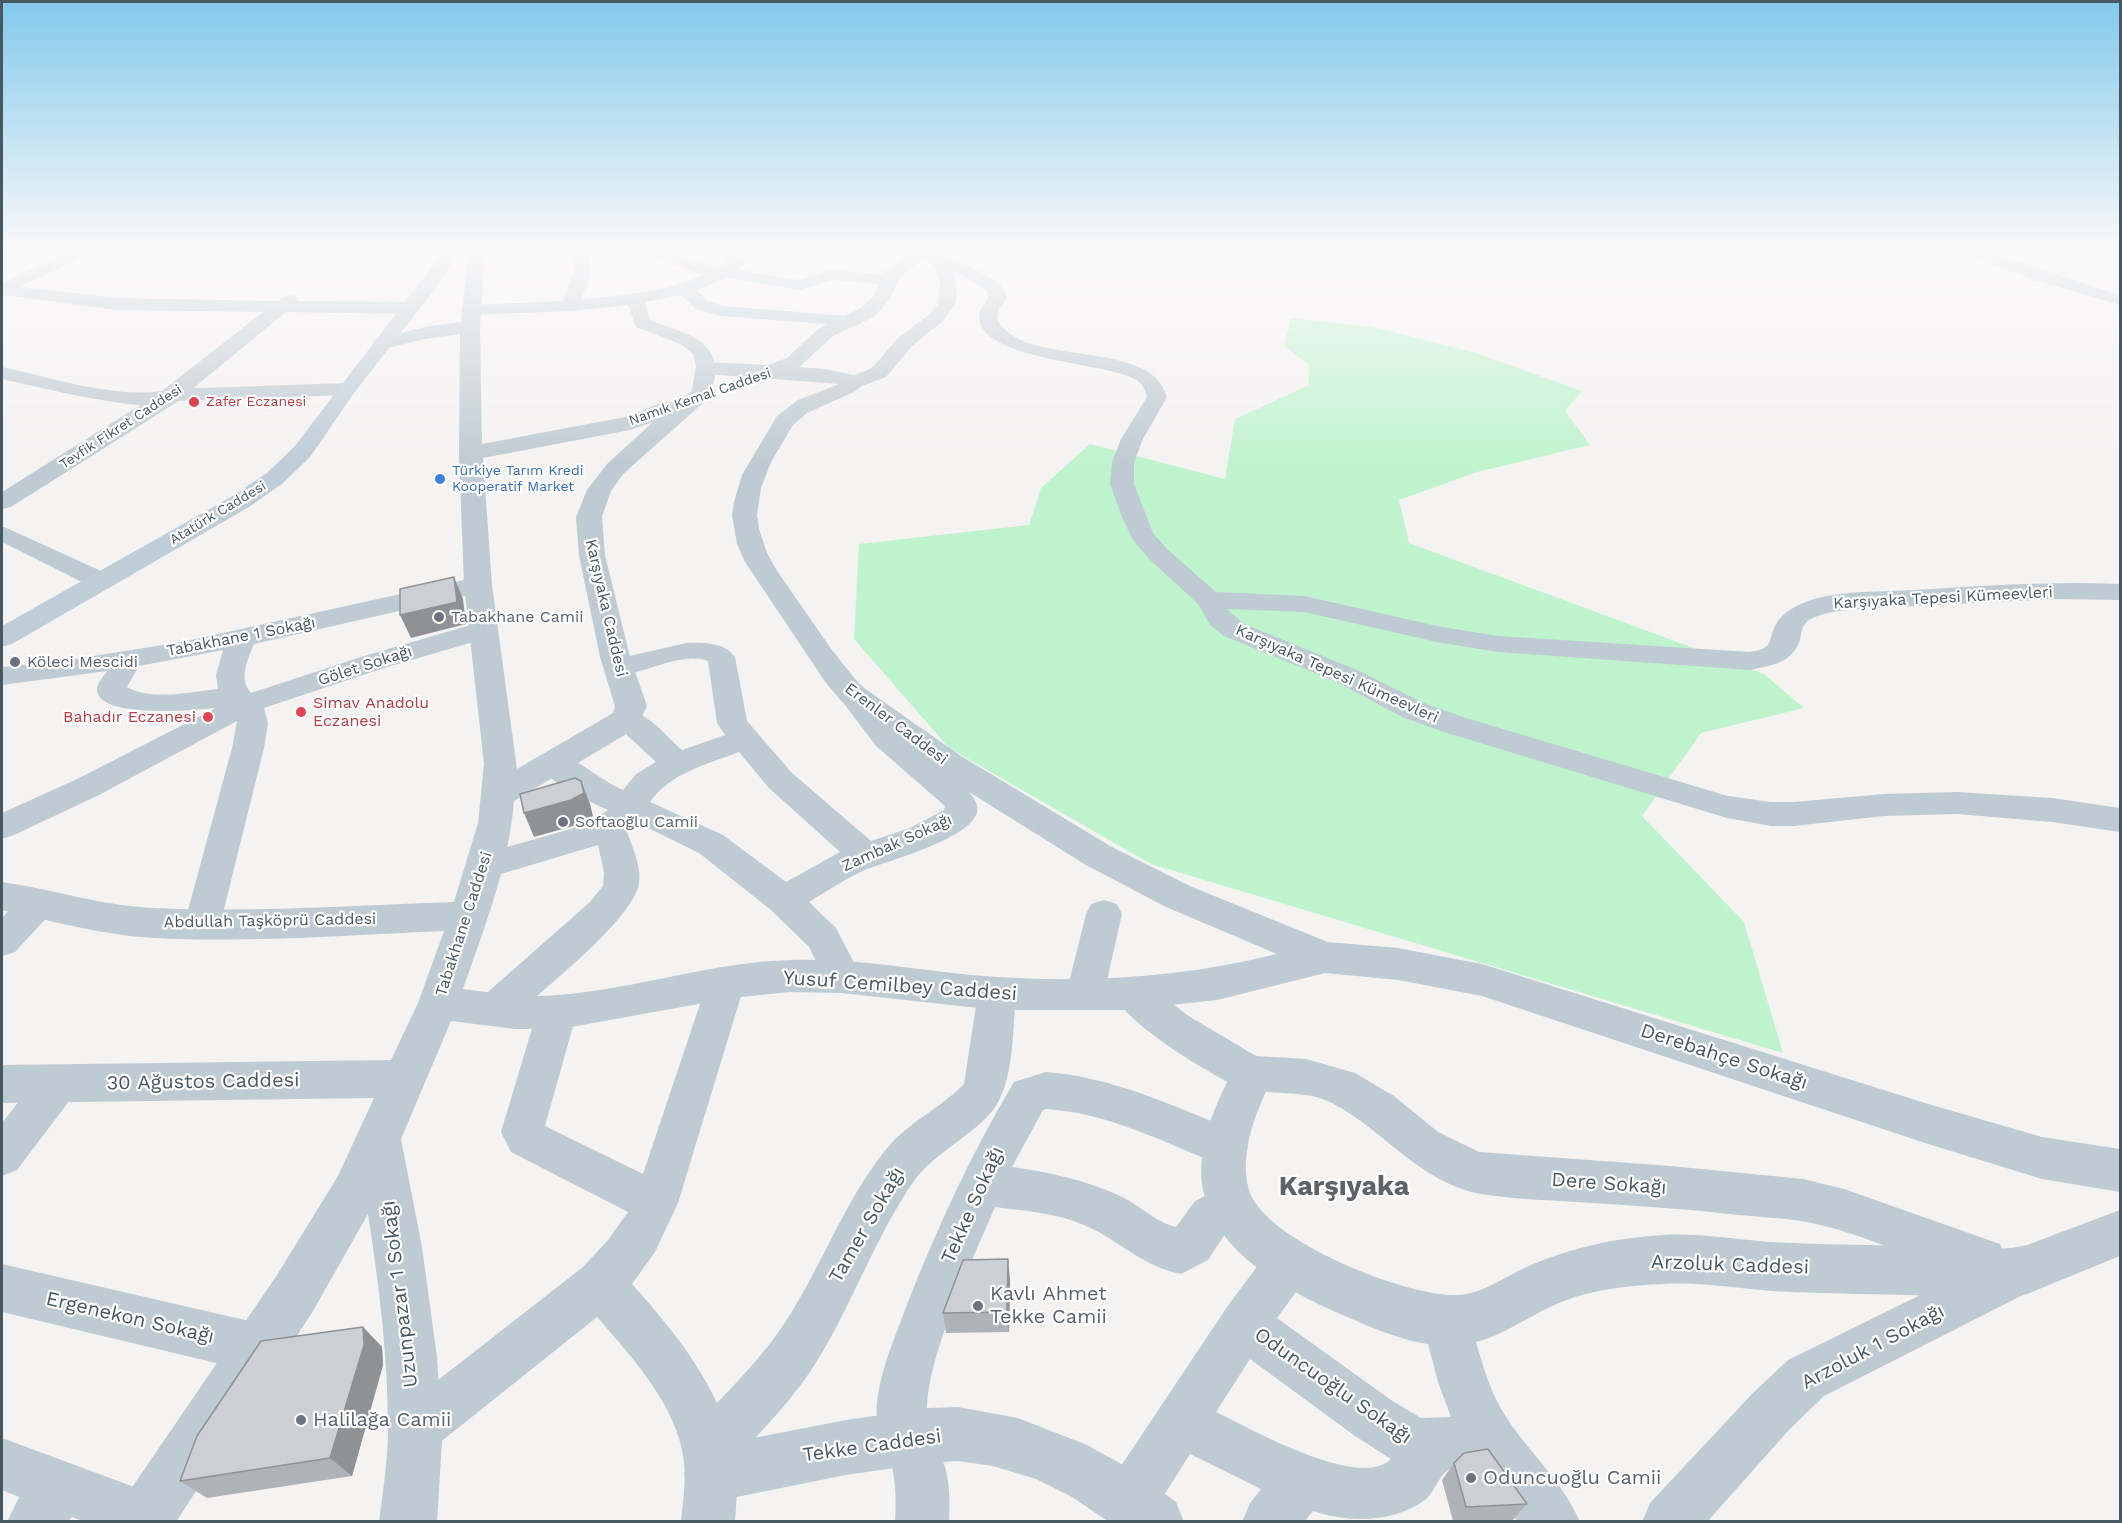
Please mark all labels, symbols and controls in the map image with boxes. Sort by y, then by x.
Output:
street label: Namık Kemal Caddesi [627,365,773,429]
street label: Tevfik Fikret Caddesi [57,381,185,473]
place label: Zafer Eczanesi [206,394,306,410]
marker: Zafer Eczanesi [187,395,201,409]
place label: Türkiye Tarım Kredi Kooperatif Market [452,463,583,496]
marker: Türkiye Tarım Kredi Kooperatif Market [433,472,447,486]
street label: Atatürk Caddesi [167,478,269,548]
street label: Karşıyaka Caddesi [581,537,631,679]
street label: Karşıyaka Tepesi Kümeevleri [1833,583,2053,613]
place label: Tabakhane Camii [451,607,584,627]
marker: Tabakhane Camii [432,610,446,624]
street label: Tabakhane 1 Sokağı [165,613,317,661]
street label: Karşıyaka Tepesi Kümeevleri [1233,620,1441,728]
street label: Gölet Sokağı [316,642,414,690]
place label: Köleci Mescidi [27,652,138,672]
marker: Köleci Mescidi [8,655,22,669]
street label: Erenler Caddesi [841,679,951,769]
place label: Simav Anadolu Eczanesi [313,693,429,731]
marker: Simav Anadolu Eczanesi [294,705,308,719]
place label: Bahadır Eczanesi [63,707,196,727]
marker: Bahadır Eczanesi [201,710,215,724]
street label: Zambak Sokağı [839,810,955,876]
place label: Softaoğlu Camii [575,812,698,832]
marker: Softaoğlu Camii [556,815,570,829]
street label: Tabakhane Caddesi [432,849,496,999]
street label: Abdullah Taşköprü Caddesi [164,910,376,932]
street label: Yusuf Cemilbey Caddesi [782,966,1018,1006]
street label: Derebahçe Sokağı [1637,1019,1811,1095]
street label: 30 Ağustos Caddesi [106,1068,300,1096]
street label: Tekke Sokağı [937,1143,1009,1267]
street label: Tamer Sokağı [824,1163,910,1287]
street label: Dere Sokağı [1551,1168,1667,1200]
district label: Karşıyaka [1279,1171,1409,1203]
street label: Uzunpazar 1 Sokağı [377,1199,423,1389]
street label: Arzoluk Caddesi [1651,1250,1809,1280]
place label: Kavlı Ahmet Tekke Camii [990,1282,1107,1329]
street label: Ergenekon Sokağı [44,1287,216,1349]
marker: Kavlı Ahmet Tekke Camii [971,1299,985,1313]
street label: Arzoluk 1 Sokağı [1797,1299,1949,1395]
street label: Oduncuoğlu Sokağı [1250,1323,1416,1449]
place label: Halilağa Camii [313,1408,451,1432]
marker: Halilağa Camii [294,1413,308,1427]
street label: Tekke Caddesi [801,1424,943,1468]
place label: Oduncuoğlu Camii [1483,1466,1661,1490]
marker: Oduncuoğlu Camii [1464,1471,1478,1485]

